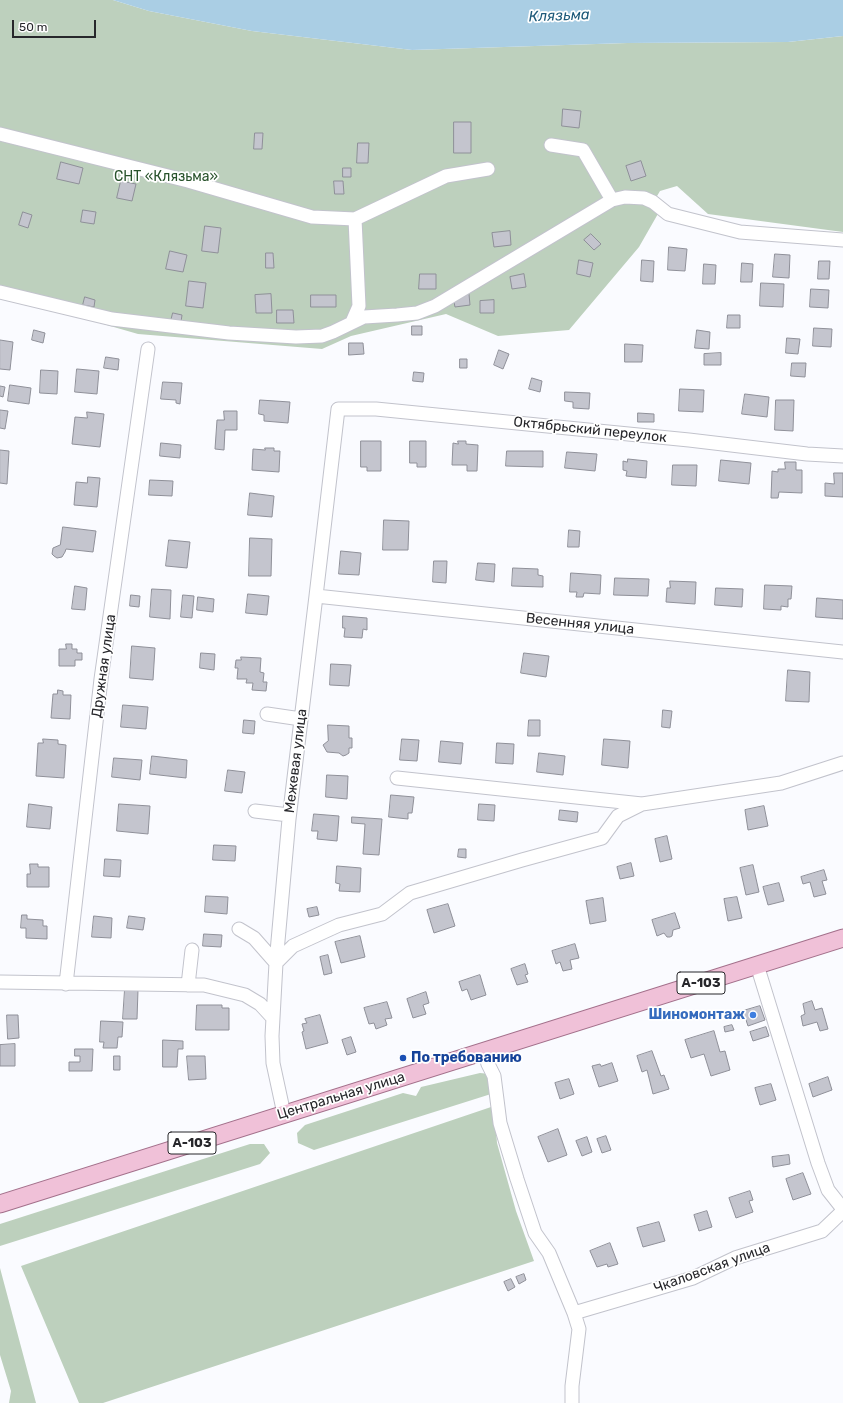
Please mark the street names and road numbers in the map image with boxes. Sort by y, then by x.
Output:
street label: Октябрьский переулок [513,414,667,446]
street label: Весенняя улица [525,610,635,638]
street label: Дружная улица [88,613,120,719]
street label: Межевая улица [281,708,311,814]
road number: А-103 [677,972,725,994]
street label: Центральная улица [275,1069,407,1123]
road number: А-103 [168,1132,216,1154]
street label: Чкаловская улица [651,1239,773,1297]

